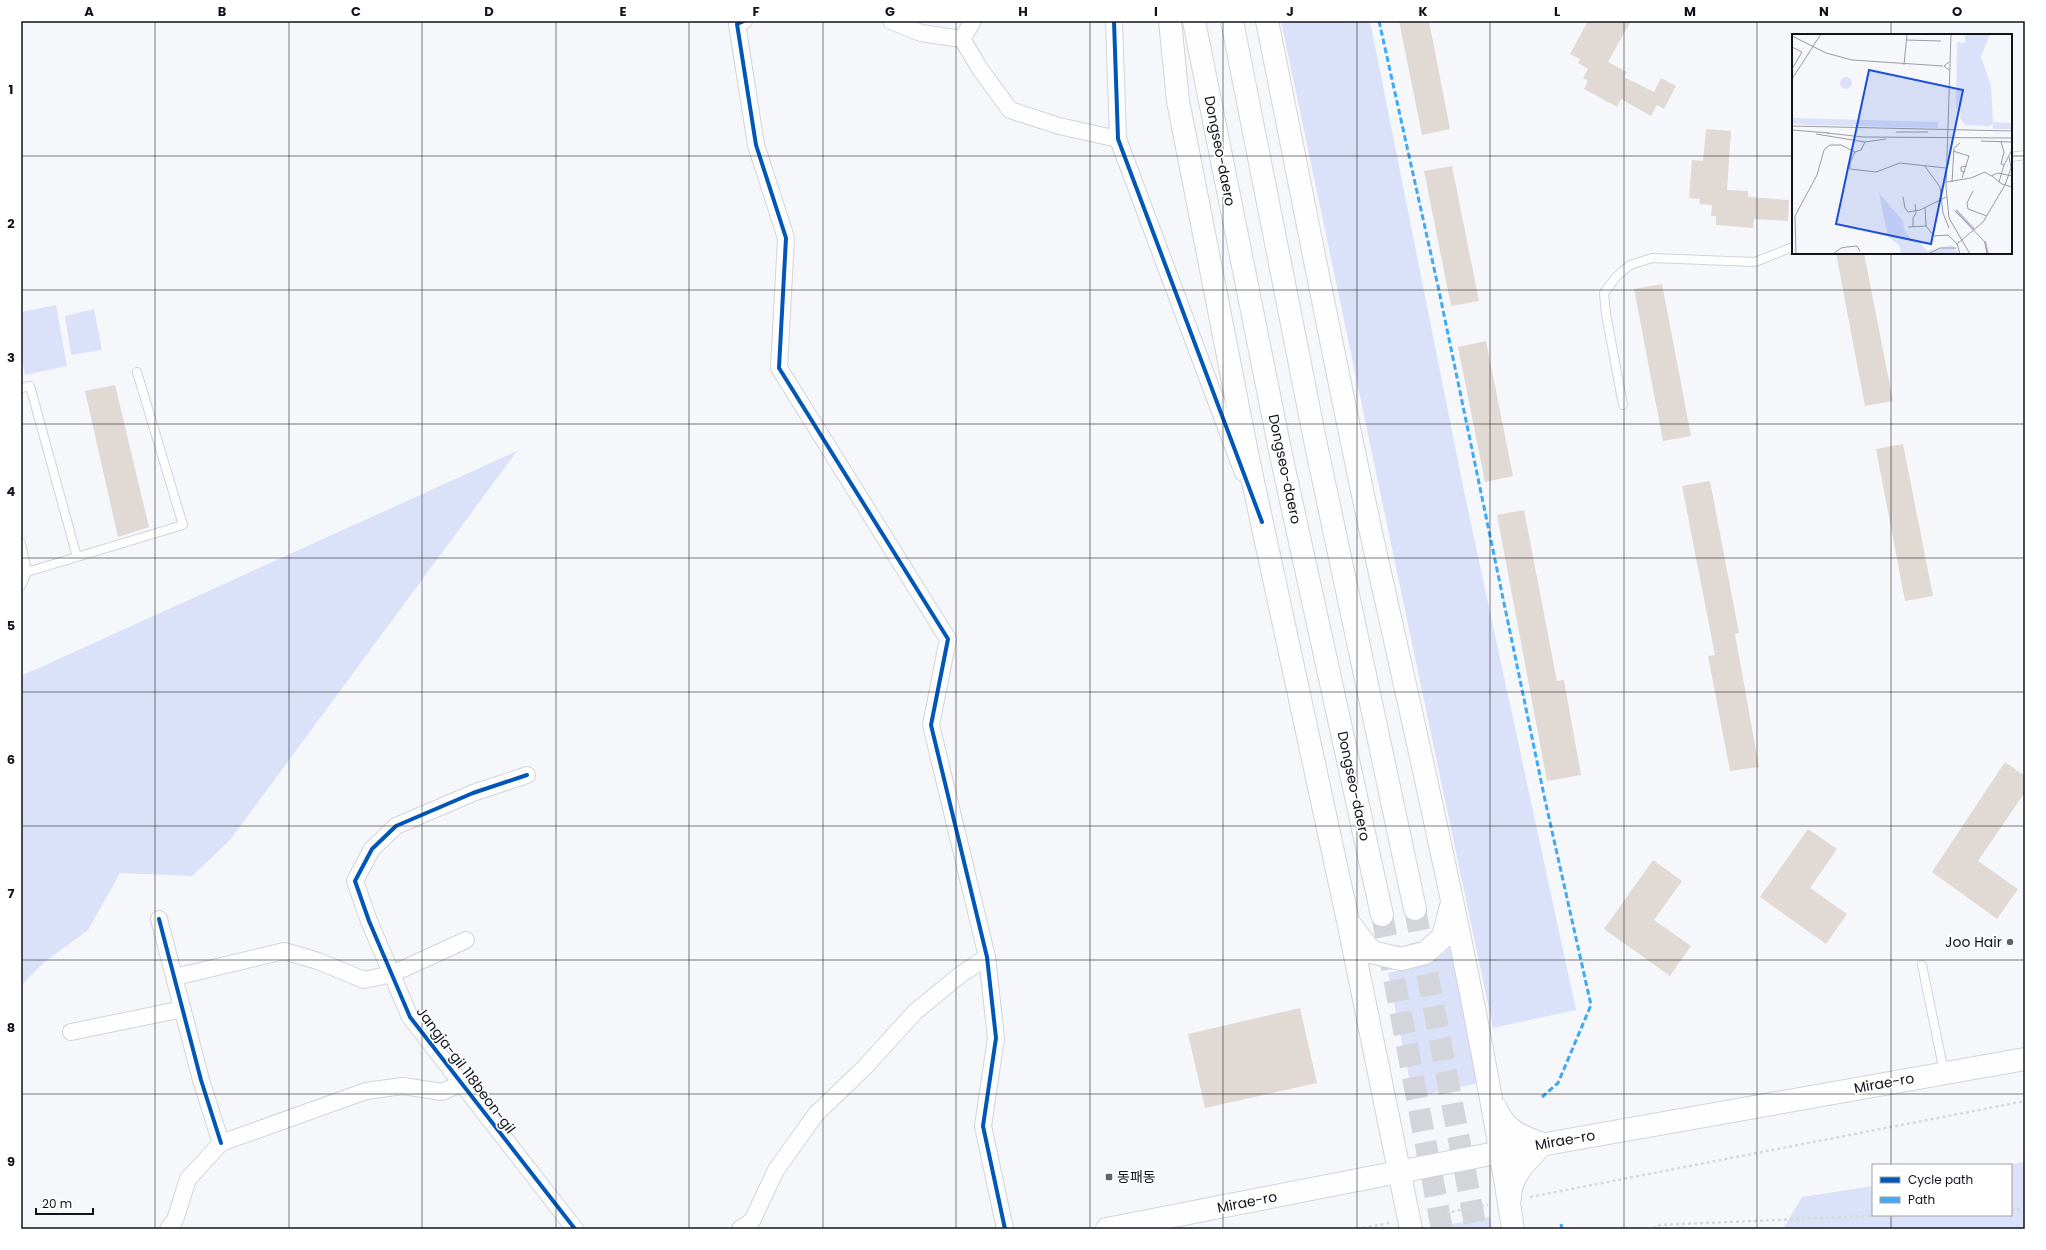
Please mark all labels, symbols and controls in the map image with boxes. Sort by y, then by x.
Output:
text: A [84,2,94,21]
text: B [218,2,227,21]
text: C [351,2,361,21]
text: D [484,2,494,21]
text: E [619,2,627,21]
text: F [752,2,760,21]
text: G [885,2,895,21]
text: H [1018,2,1028,21]
text: I [1154,2,1158,21]
text: J [1286,2,1294,21]
text: K [1418,2,1428,21]
text: L [1554,2,1560,21]
text: M [1684,2,1696,21]
text: N [1819,2,1829,21]
text: O [1952,2,1962,21]
inset map [1792,34,2012,254]
text: 1 [9,80,13,99]
street label: Dongseo-daero [1200,94,1240,208]
text: 2 [7,214,15,233]
text: 3 [7,348,15,367]
street label: Dongseo-daero [1264,412,1306,526]
text: 4 [7,482,16,501]
text: 5 [7,616,15,635]
street label: Dongseo-daero [1333,729,1375,843]
text: 6 [7,750,15,769]
text: 7 [8,884,15,903]
place label: Joo Hair [1945,932,2002,952]
marker: Joo Hair [2005,937,2015,947]
street label: Jangja-gil 118beon-gil [412,1002,520,1138]
text: 8 [7,1018,15,1037]
street label: Mirae-ro [1852,1068,1916,1098]
street label: Mirae-ro [1533,1125,1597,1155]
text: 9 [7,1152,15,1171]
legend [1872,1164,2012,1216]
place label: 동패동 [1117,1167,1156,1187]
text: Cycle path [1908,1171,1973,1188]
marker: 동패동 [1104,1172,1114,1182]
street label: Mirae-ro [1215,1186,1279,1218]
scale bar [36,1190,93,1216]
text: Path [1908,1191,1935,1208]
text: 20 m [42,1195,72,1212]

